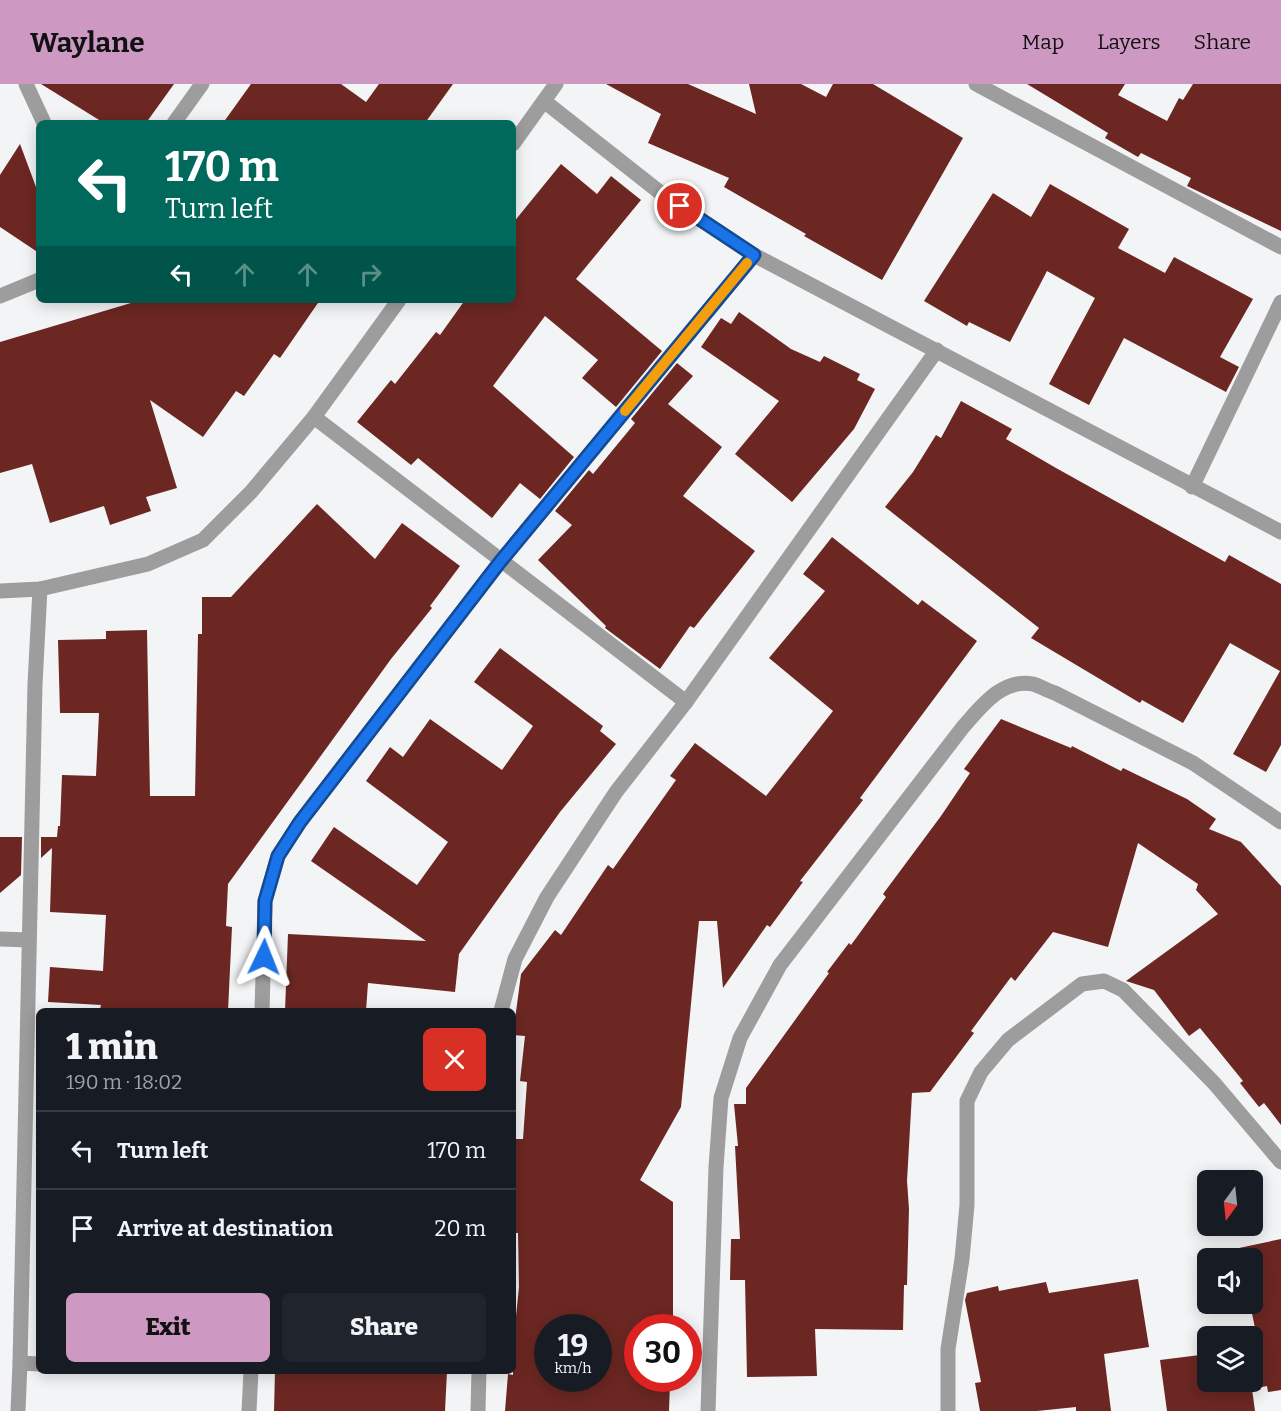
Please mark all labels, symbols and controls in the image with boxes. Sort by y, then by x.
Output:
text: Waylane [30,26,145,59]
text: Map [1022,29,1064,55]
text: Layers [1097,29,1161,55]
text: Share [1194,29,1251,55]
text: 170 m [165,142,279,192]
icon: left [66,144,144,222]
pin [654,180,705,231]
icon: arrive [663,189,696,222]
text: Turn left [165,193,273,225]
icon: left [165,258,198,291]
icon: ahead [228,258,261,291]
icon: ahead [291,258,324,291]
icon: right [354,258,387,291]
position arrow [232,925,296,989]
text: 1 min [66,1025,158,1069]
button: close [423,1028,486,1091]
text: 190 m · 18:02 [66,1070,182,1094]
icon: left [66,1134,99,1167]
text: Turn left [117,1137,209,1164]
text: 170 m [427,1137,486,1164]
north arrow [1197,1170,1263,1236]
map controls [1197,1170,1263,1392]
icon: arrive [66,1212,99,1245]
text: Arrive at destination [117,1215,333,1242]
text: 20 m [435,1215,486,1242]
button: sound [1197,1248,1263,1314]
button: Exit [66,1293,270,1362]
button: Share [282,1293,486,1362]
speed limit sign: 30 [624,1314,702,1392]
button: layers [1197,1326,1263,1392]
text: 19 [558,1328,588,1364]
text: km/h [554,1359,592,1377]

